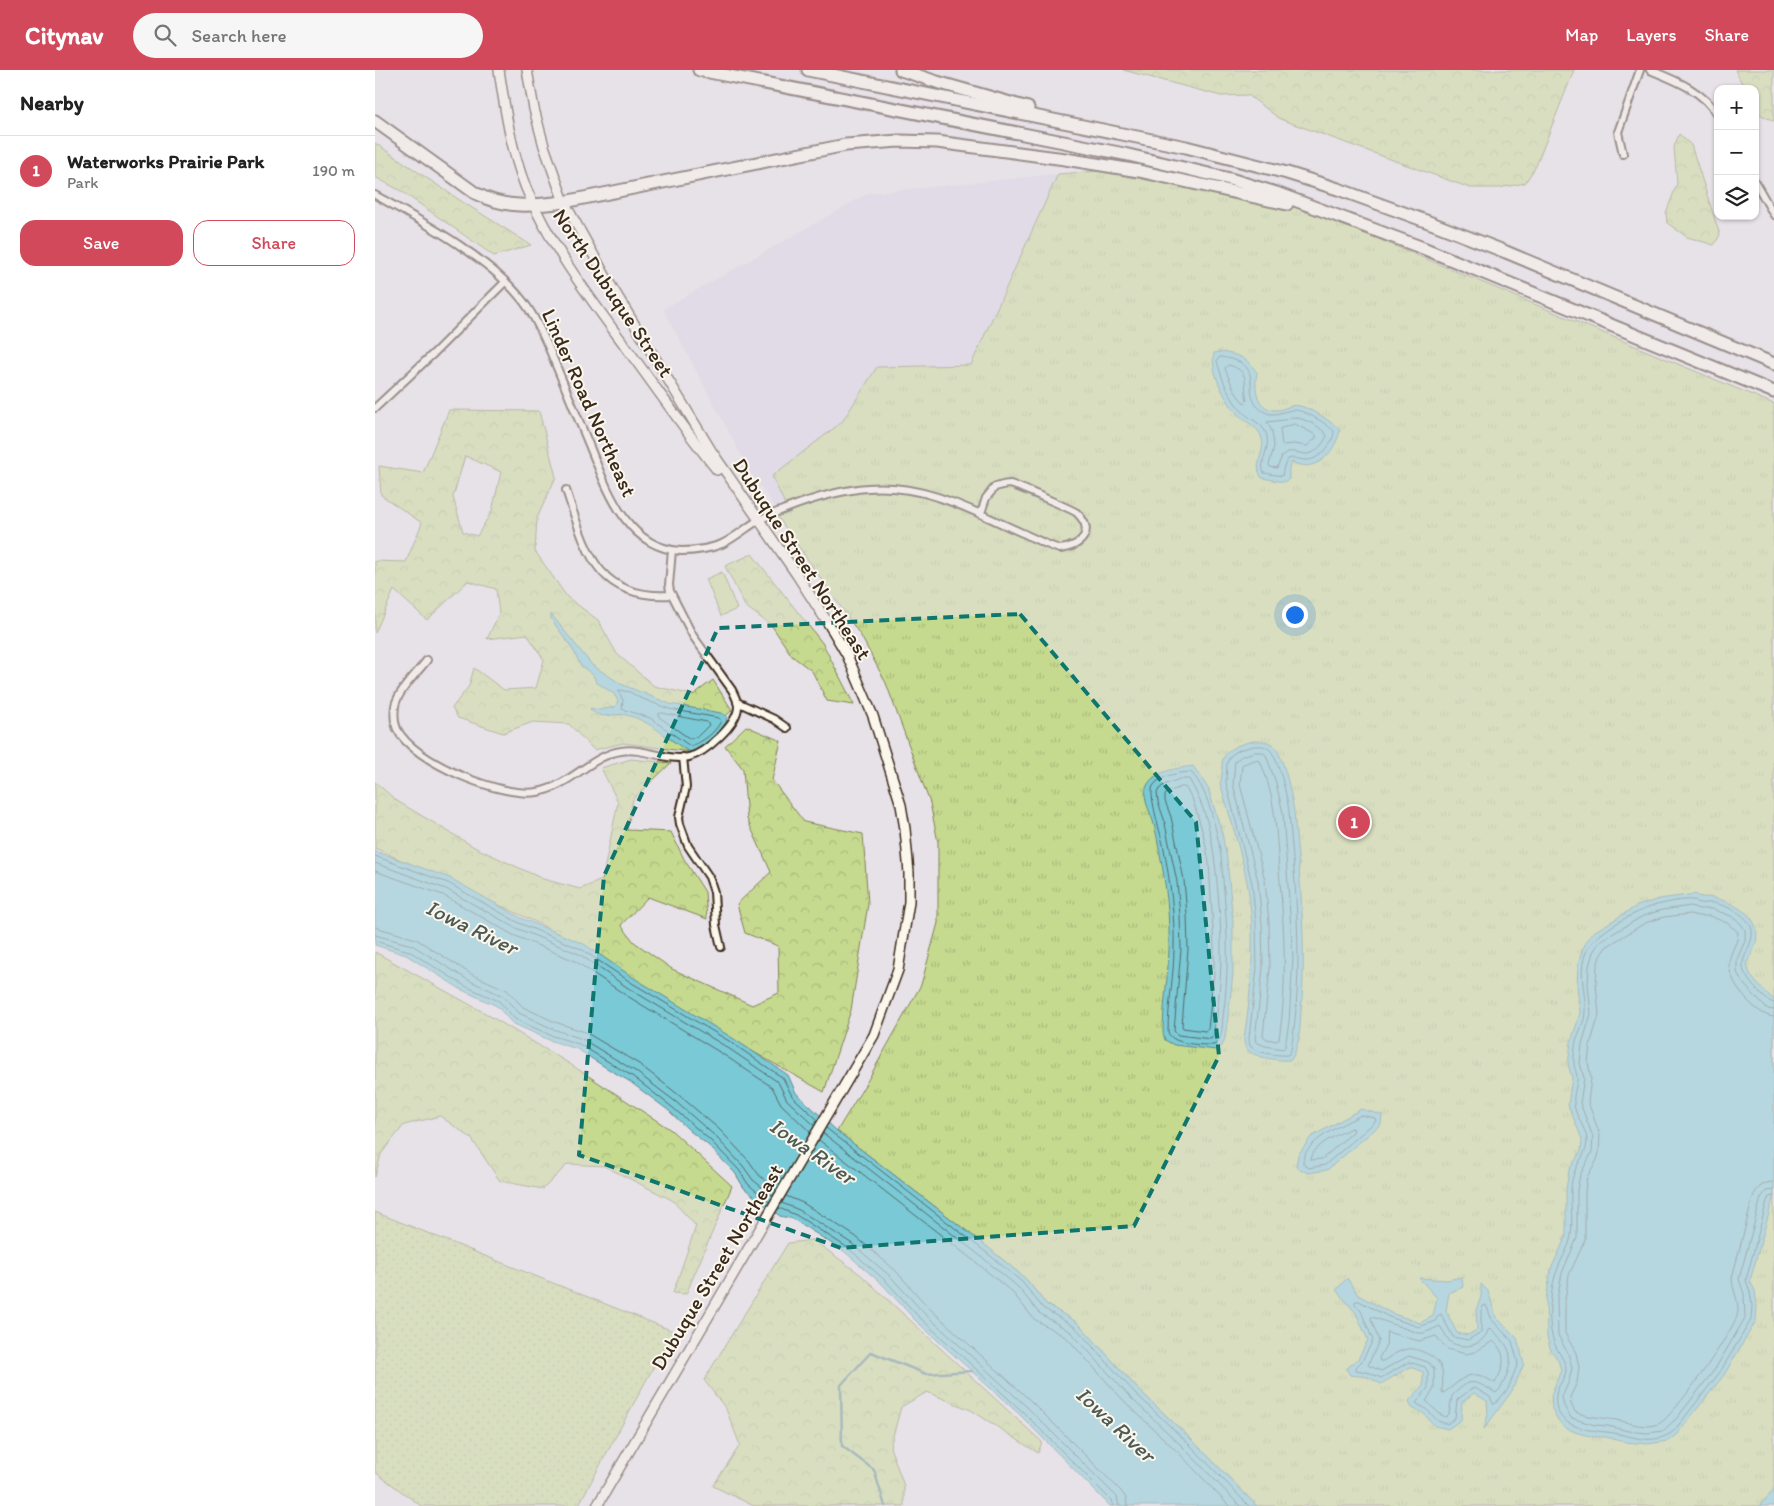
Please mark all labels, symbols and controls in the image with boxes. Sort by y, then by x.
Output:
search box [133,13,483,58]
text: Citynav [25,21,103,50]
icon: search [151,21,179,49]
text: Search here [191,24,287,47]
text: Map [1565,24,1598,46]
text: Layers [1626,24,1676,46]
text: Share [1704,24,1749,46]
map controls [1714,85,1759,220]
button: + [1714,85,1759,130]
text: Nearby [20,90,84,115]
button: − [1714,130,1759,175]
text: Waterworks Prairie Park [67,150,264,173]
text: 1 [32,161,40,180]
text: 190 m [312,161,355,180]
text: Park [67,173,98,192]
button: layers [1714,175,1759,220]
street label: North Dubuque Street [548,204,679,382]
button: Save [20,220,183,266]
button: Share [193,220,355,266]
street label: Linder Road Northeast [537,305,642,501]
street label: Dubuque Street Northeast [728,453,877,665]
your location [1282,602,1308,628]
pin: 1 [1338,803,1370,841]
water label: Iowa River [422,894,524,962]
water label: Iowa River [765,1112,863,1192]
street label: Dubuque Street Northeast [645,1159,788,1374]
water label: Iowa River [1070,1381,1163,1469]

